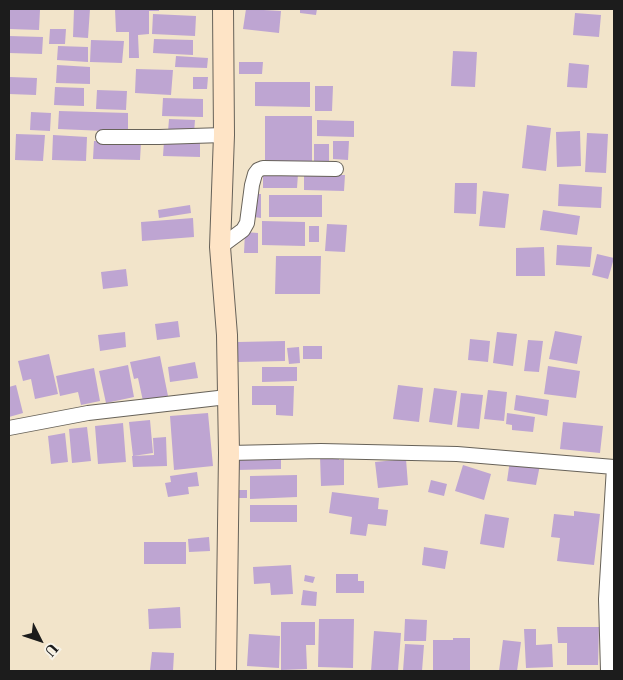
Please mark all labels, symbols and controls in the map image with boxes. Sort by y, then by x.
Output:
north arrow [15,615,65,665]
text: U [41,640,62,660]

